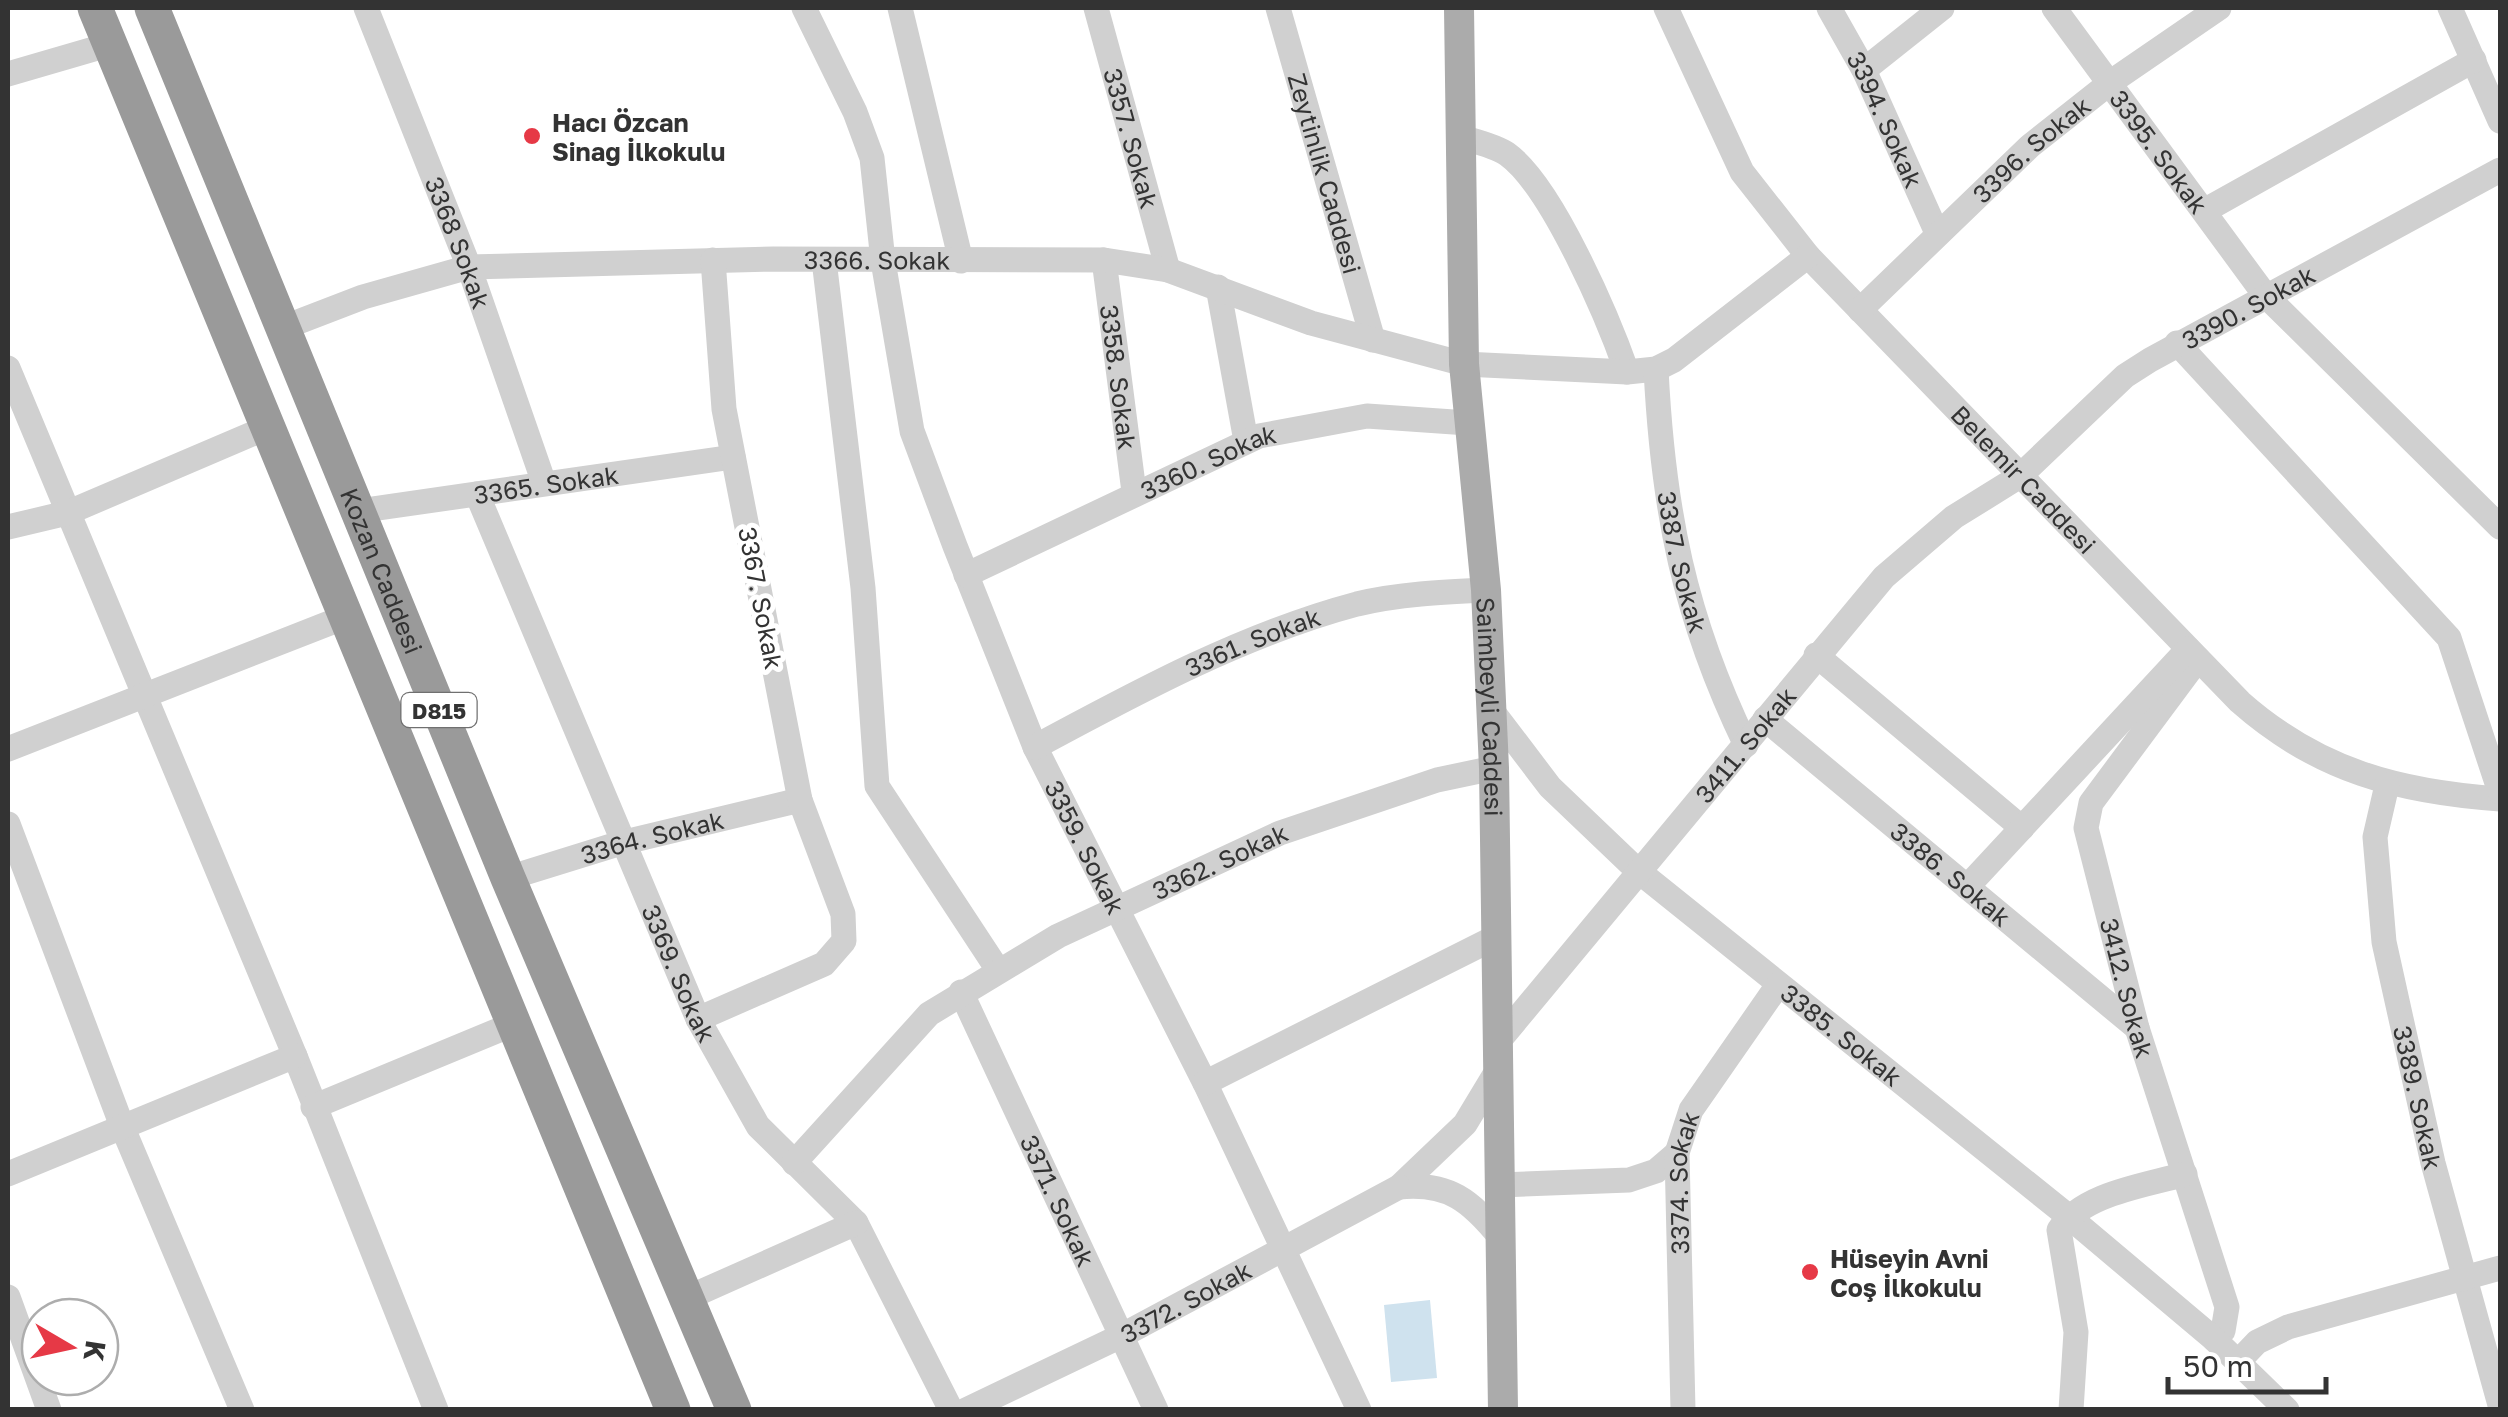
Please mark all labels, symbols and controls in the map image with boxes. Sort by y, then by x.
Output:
street label: 3394. Sokak [1841,45,1930,192]
street label: 3357. Sokak [1098,65,1166,212]
street label: Zeytinlik Caddesi [1282,70,1369,277]
street label: 3395. Sokak [2104,83,2215,219]
street label: 3396. Sokak [1966,89,2096,209]
place label: Hacı Özcan Sinağ İlkokulu [552,107,725,167]
marker: Hacı Özcan Sinağ İlkokulu [521,125,543,147]
street label: 3368 Sokak [419,172,498,313]
street label: 3366. Sokak [804,244,950,275]
street label: 3390. Sokak [2176,258,2320,355]
street label: 3358. Sokak [1094,303,1144,451]
street label: Belemir Caddesi [1945,398,2103,560]
street label: 3360. Sokak [1135,418,1279,506]
street label: 3365. Sokak [472,458,620,510]
street label: Kozan Caddesi [334,483,430,658]
street label: 3387. Sokak [1652,489,1715,637]
street label: 3367. Sokak [732,524,790,672]
street label: Saimbeyli Caddesi [1471,596,1510,817]
street label: 3361. Sokak [1180,600,1324,683]
street label: 3411. Sokak [1688,680,1802,809]
road number: D815 [402,693,476,727]
street label: 3359. Sokak [1039,775,1132,919]
street label: 3364. Sokak [577,803,727,870]
street label: 3386. Sokak [1885,815,2017,932]
street label: 3362. Sokak [1147,816,1292,906]
street label: 3369. Sokak [636,900,723,1047]
street label: 3412. Sokak [2094,915,2161,1062]
street label: 3385. Sokak [1775,977,1908,1092]
street label: 3389. Sokak [2387,1023,2449,1172]
street label: 3374. Sokak [1661,1107,1705,1255]
street label: 3371. Sokak [1014,1130,1102,1271]
place label: Hüseyin Avni Coş İlkokulu [1830,1243,1989,1303]
street label: 3372. Sokak [1115,1254,1256,1349]
marker: Hüseyin Avni Coş İlkokulu [1799,1261,1821,1283]
north arrow [20,1297,120,1397]
scale bar [2168,1332,2326,1394]
text: K [77,1338,113,1364]
text: 50 m [2183,1348,2253,1384]

